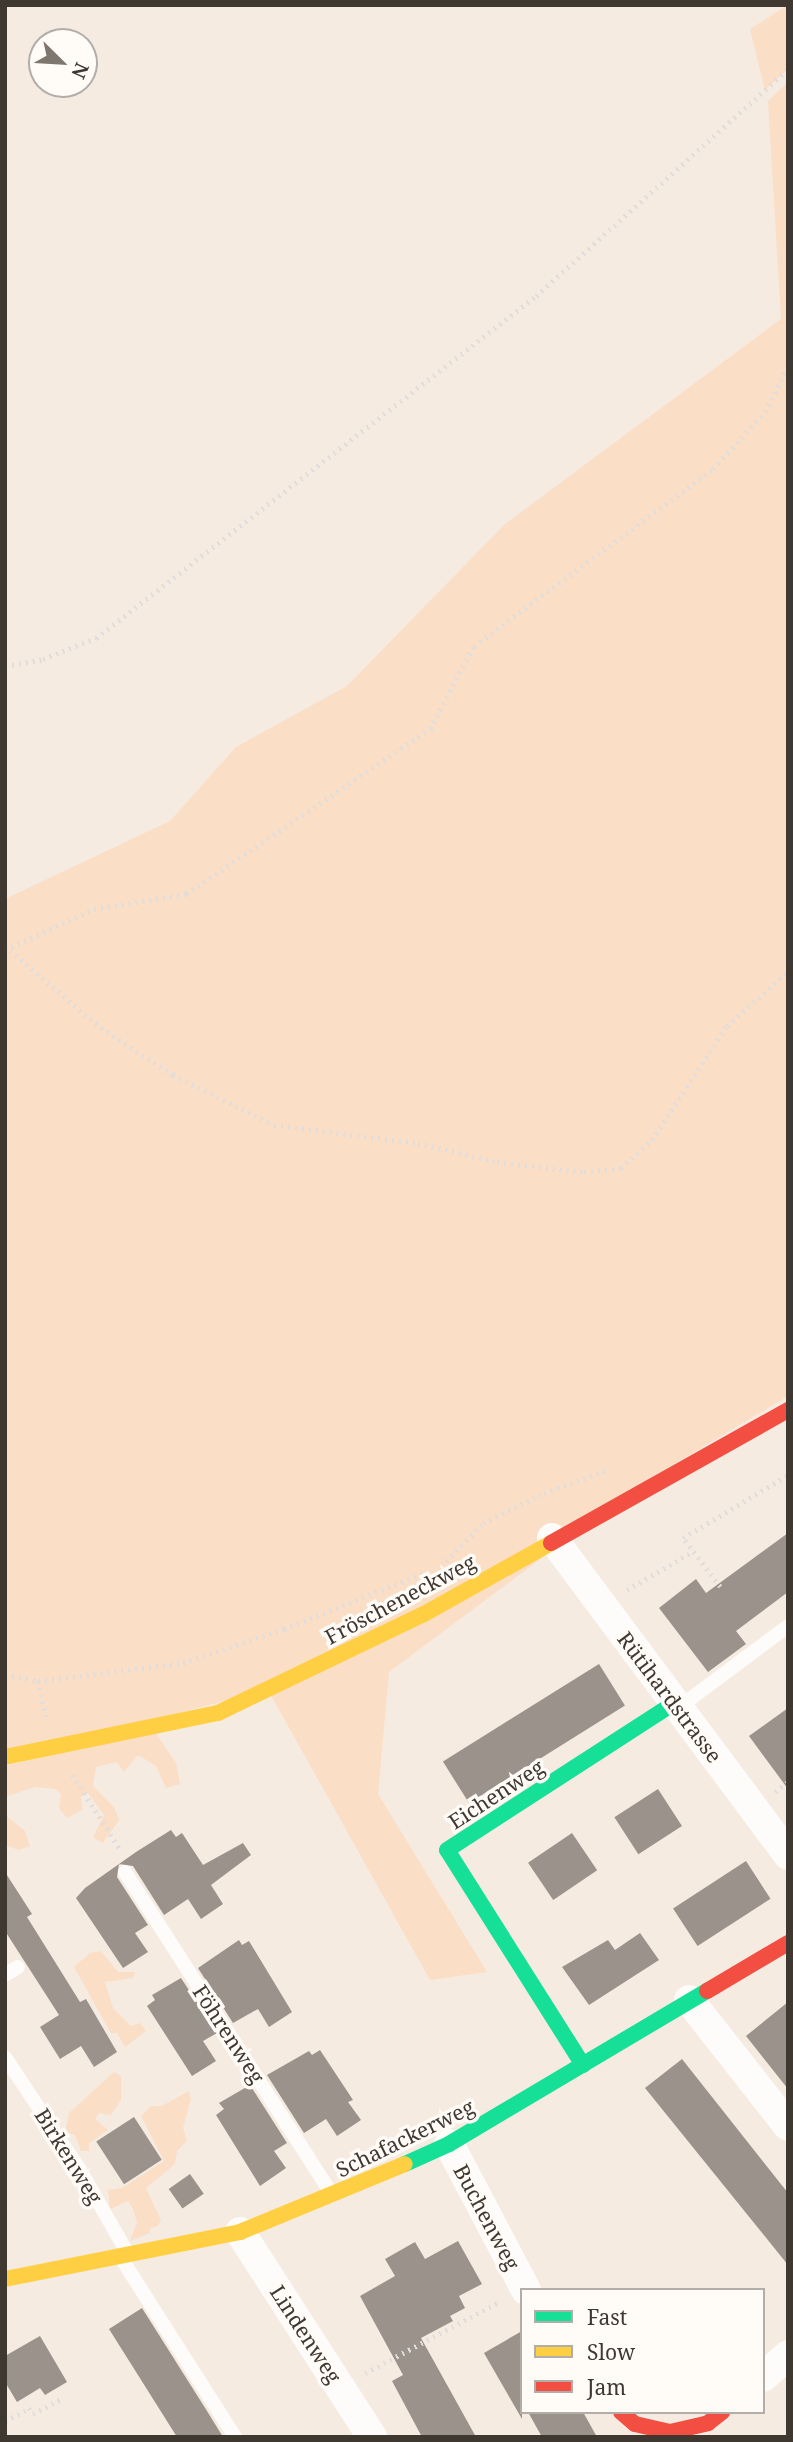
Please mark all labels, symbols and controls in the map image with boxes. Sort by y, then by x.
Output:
north arrow [28,28,98,98]
text: N [65,59,95,83]
street label: Fröscheneckweg [320,1549,480,1649]
street label: Rütihardstrasse [613,1627,727,1767]
street label: Eichenweg [443,1754,549,1834]
street label: Föhrenweg [188,1980,270,2088]
street label: Schafackerweg [332,2094,478,2182]
street label: Birkenweg [30,2104,108,2208]
street label: Buchenweg [449,2160,525,2274]
street label: Lindenweg [265,2280,347,2388]
legend [520,2288,765,2414]
text: Fast [587,2303,627,2331]
text: Slow [587,2338,635,2366]
text: Jam [587,2373,626,2401]

